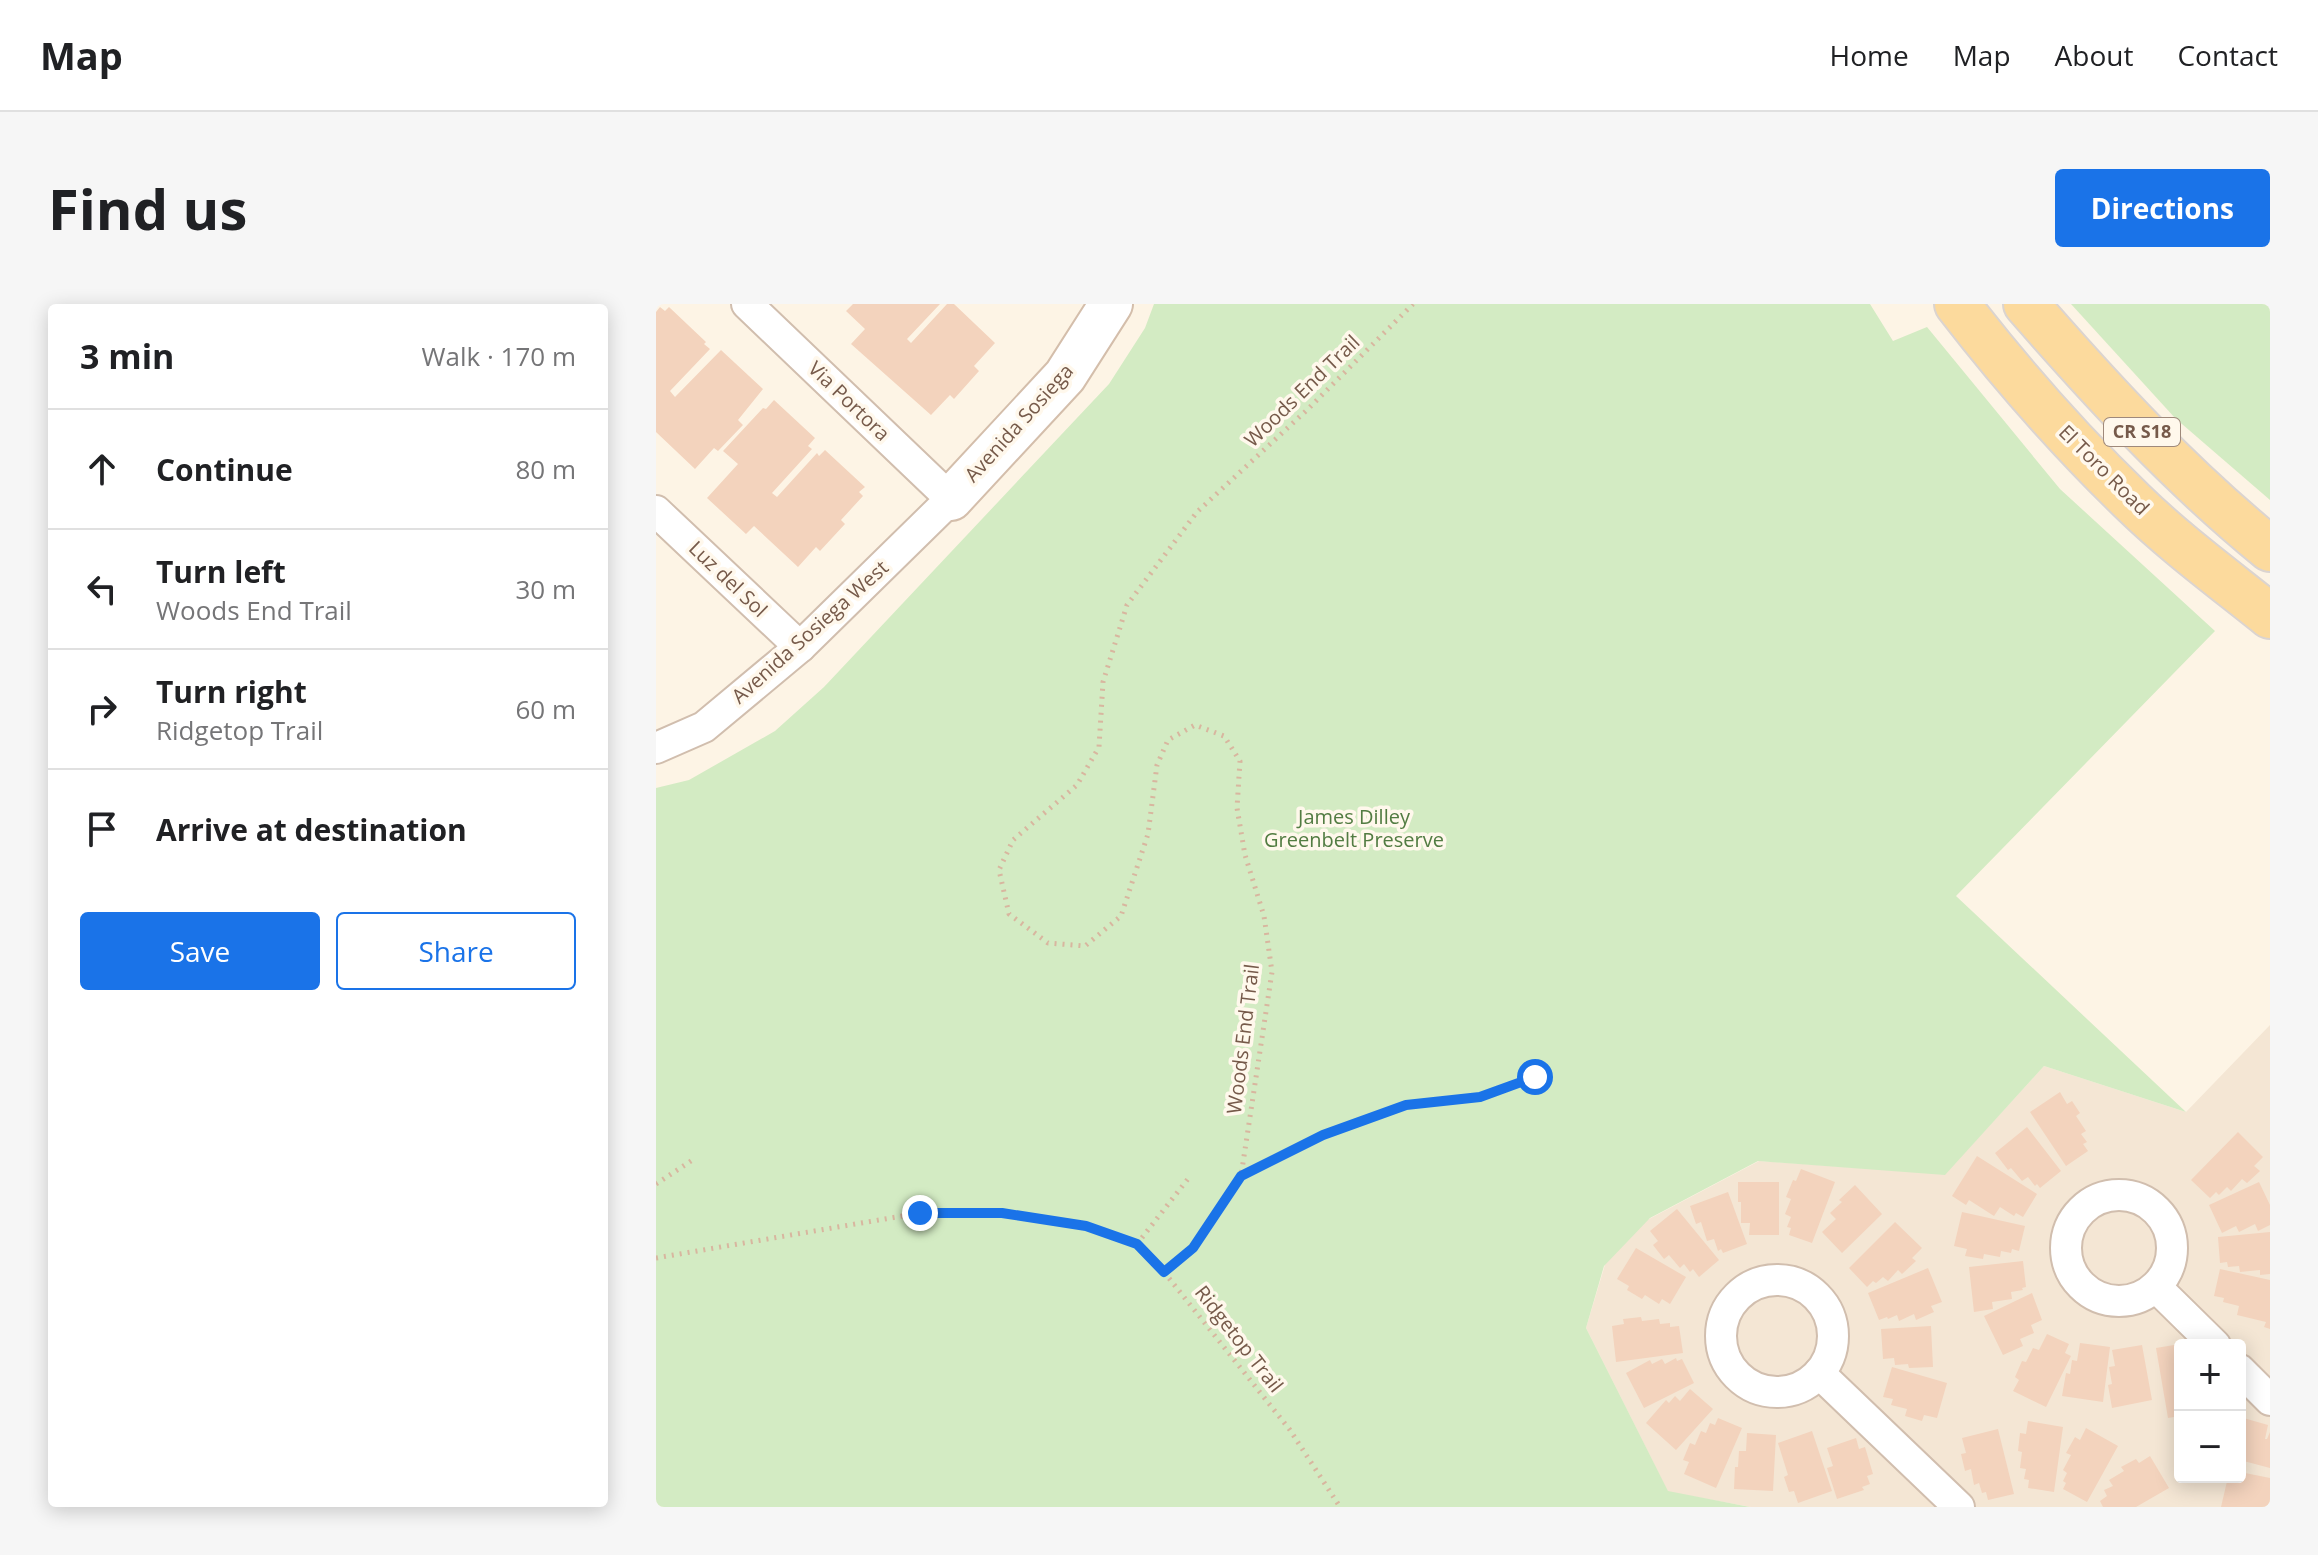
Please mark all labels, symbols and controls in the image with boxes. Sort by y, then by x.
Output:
text: Map [40,29,123,81]
text: Home [1830,36,1909,74]
text: Map [1953,36,2011,74]
text: About [2055,36,2133,74]
text: Contact [2177,36,2278,74]
button: Directions [2055,169,2270,247]
text: Find us [48,170,247,246]
street label: Woods End Trail [1238,329,1365,453]
text: 3 min [80,333,174,379]
text: Walk · 170 m [422,338,576,374]
street label: Via Portora [803,355,896,446]
street label: Avenida Sosiega [958,358,1079,488]
road number: CR S18 [2104,418,2180,446]
street label: El Toro Road [2053,419,2155,521]
icon: ahead [80,447,124,491]
text: Continue [156,449,293,490]
text: 80 m [515,451,576,487]
street label: Luz del Sol [683,535,773,623]
text: Turn left [156,551,286,592]
street label: Avenida Sosiega West [726,554,894,709]
icon: left [80,567,124,611]
text: 30 m [515,571,576,607]
text: Woods End Trail [156,592,352,628]
text: Turn right [156,671,307,712]
icon: right [80,687,124,731]
text: 60 m [515,691,576,727]
text: Ridgetop Trail [156,712,323,748]
park label: James Dilley Greenbelt Preserve [1264,803,1444,853]
icon: arrive [80,807,124,851]
text: Arrive at destination [156,809,467,850]
button: Save [80,912,320,990]
button: Share [336,912,576,990]
street label: Woods End Trail [1220,963,1265,1115]
route start [1517,1059,1553,1095]
route end [902,1195,938,1231]
street label: Ridgetop Trail [1189,1280,1290,1398]
map controls [2174,1339,2246,1483]
button: + [2174,1339,2246,1411]
button: − [2174,1411,2246,1483]

